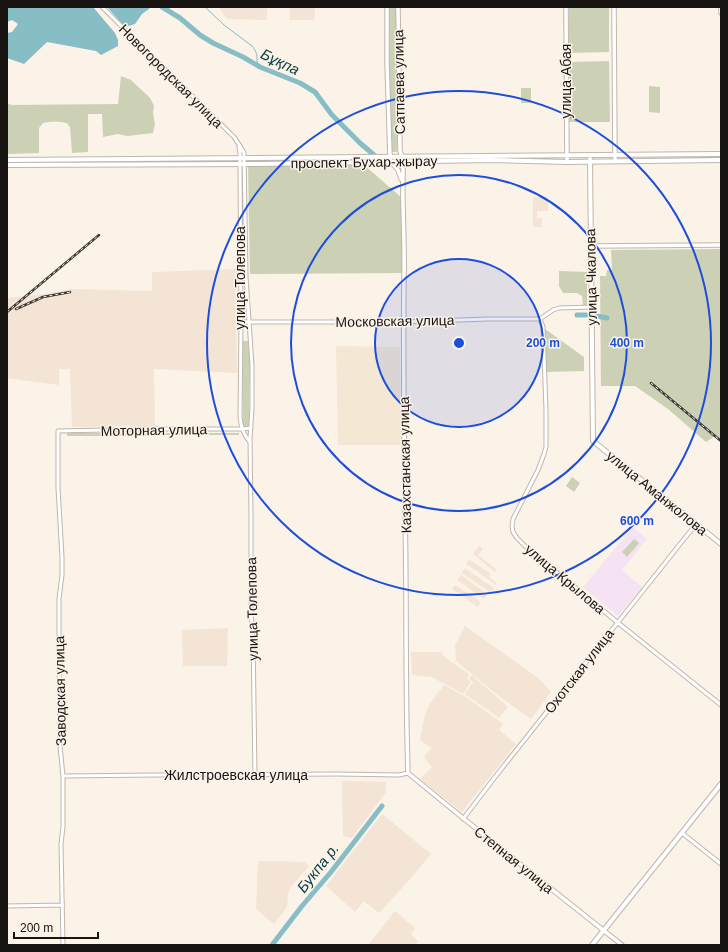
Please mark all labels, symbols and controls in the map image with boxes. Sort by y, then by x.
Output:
street label: Новогородская улица [116,21,226,131]
street label: Сатпаева улица [390,29,408,135]
street label: улица Абая [558,44,574,118]
water label: Бұқпа [258,45,302,78]
street label: проспект Бухар-жырау [290,153,438,171]
street label: улица Толепова [232,226,248,330]
street label: улица Чкалова [582,228,600,326]
street label: Московская улица [335,312,455,330]
centre of rings [452,336,466,350]
text: 200 m [526,336,560,350]
text: 400 m [610,336,644,350]
street label: Казахстанская улица [396,396,414,534]
street label: Моторная улица [101,421,208,439]
street label: улица Аманжолова [603,447,711,539]
text: 600 m [620,514,654,528]
street label: улица Крылова [522,541,608,617]
street label: улица Толепова [243,557,261,661]
street label: Охотская улица [541,626,617,716]
street label: Заводская улица [51,635,69,746]
street label: Жилстроевская улица [164,767,308,783]
street label: Степная улица [471,823,557,897]
water label: Букпа р. [293,840,342,896]
scale bar [14,914,98,940]
text: 200 m [20,921,53,935]

